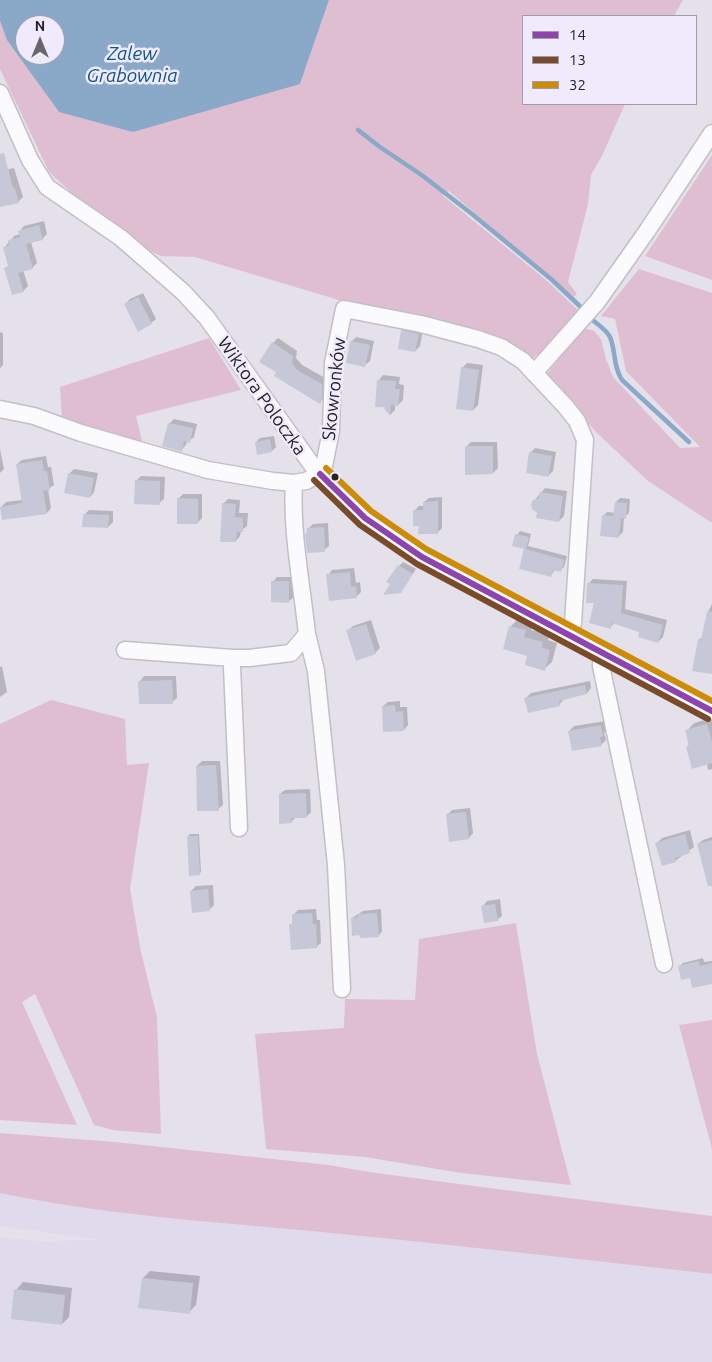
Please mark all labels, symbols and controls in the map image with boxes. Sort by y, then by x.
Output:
north arrow [15,15,65,65]
legend [522,15,697,105]
text: N [35,18,45,34]
text: 14 [569,26,586,43]
water label: Zalew Grabownia [87,43,177,87]
text: 13 [569,51,586,68]
text: 32 [569,76,586,93]
street label: Wiktora Poloczka [213,333,311,459]
street label: Skowronków [318,336,350,442]
unlabelled marker [330,472,340,482]

